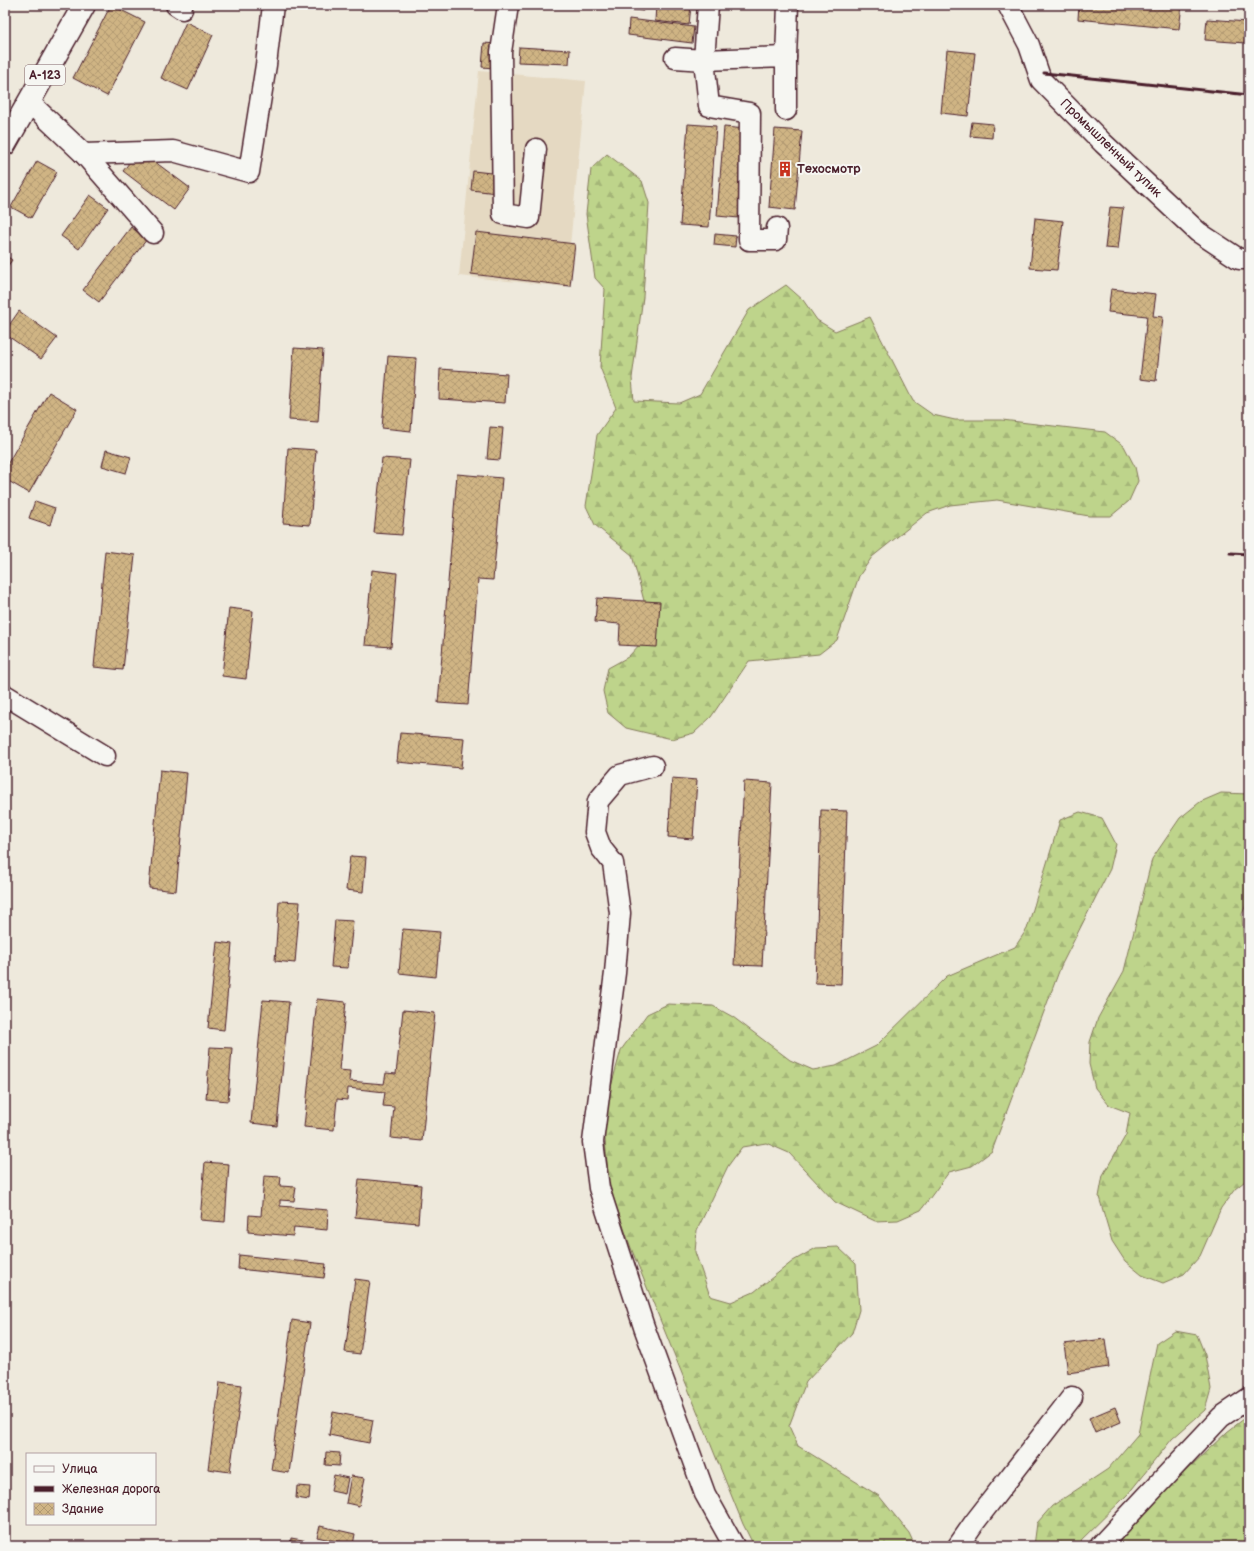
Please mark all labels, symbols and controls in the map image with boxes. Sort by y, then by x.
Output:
road number: А-123 [25,65,65,85]
street label: Промышленный тупик [1057,95,1165,201]
building icon: Техосмотр [776,160,794,178]
place label: Техосмотр [797,161,861,177]
legend [26,1453,156,1525]
text: Улица [62,1462,98,1477]
text: Железная дорога [62,1482,160,1497]
text: Здание [62,1502,104,1517]

